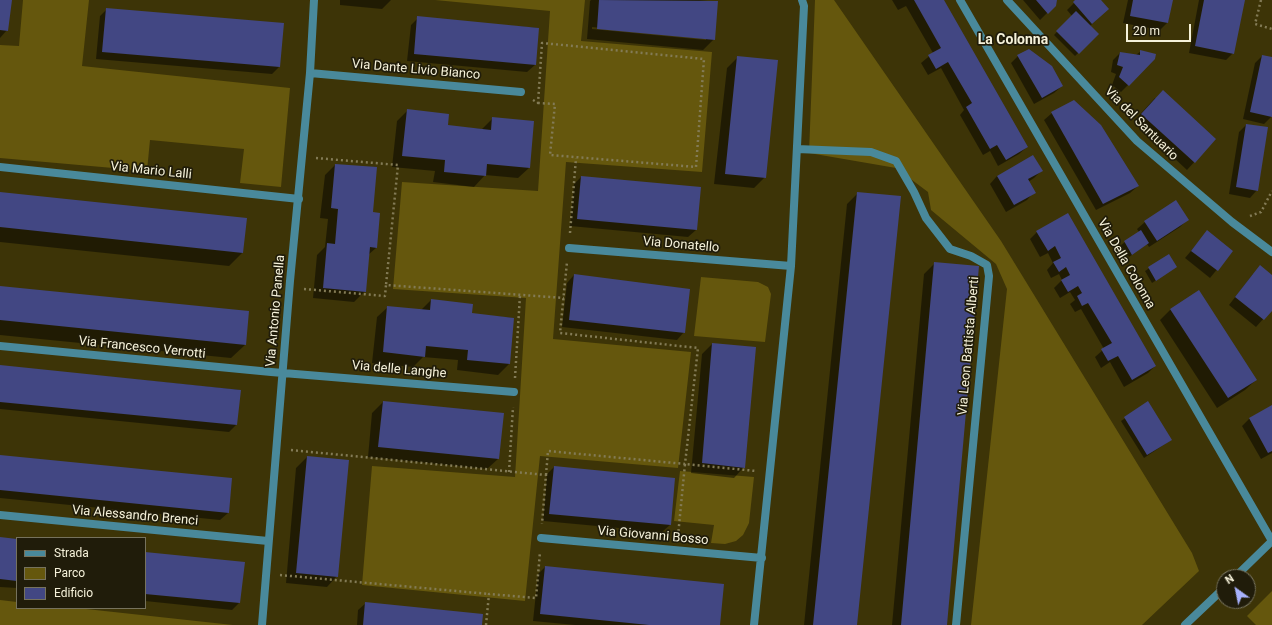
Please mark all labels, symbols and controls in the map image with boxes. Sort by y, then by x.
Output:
scale bar [1128,16,1193,42]
text: 20 m [1133,24,1160,38]
district label: La Colonna [978,32,1048,48]
street label: Via Dante Livio Bianco [351,57,481,83]
street label: Via del Santuario [1101,84,1181,164]
street label: Via Mario Lalli [109,159,193,183]
street label: Via Della Colonna [1094,216,1158,312]
street label: Via Donatello [642,234,720,256]
street label: Via Antonio Panella [263,254,289,368]
street label: Via Leon Battista Alberti [955,276,983,416]
street label: Via Francesco Verrotti [78,334,206,362]
street label: Via delle Langhe [351,358,447,382]
street label: Via Alessandro Brenci [71,503,199,529]
street label: Via Giovanni Bosso [597,523,709,549]
legend [16,537,146,609]
text: Strada [54,546,89,560]
text: Parco [54,566,85,580]
north arrow [1216,569,1256,609]
text: N [1223,572,1237,587]
text: Edificio [54,586,93,600]

